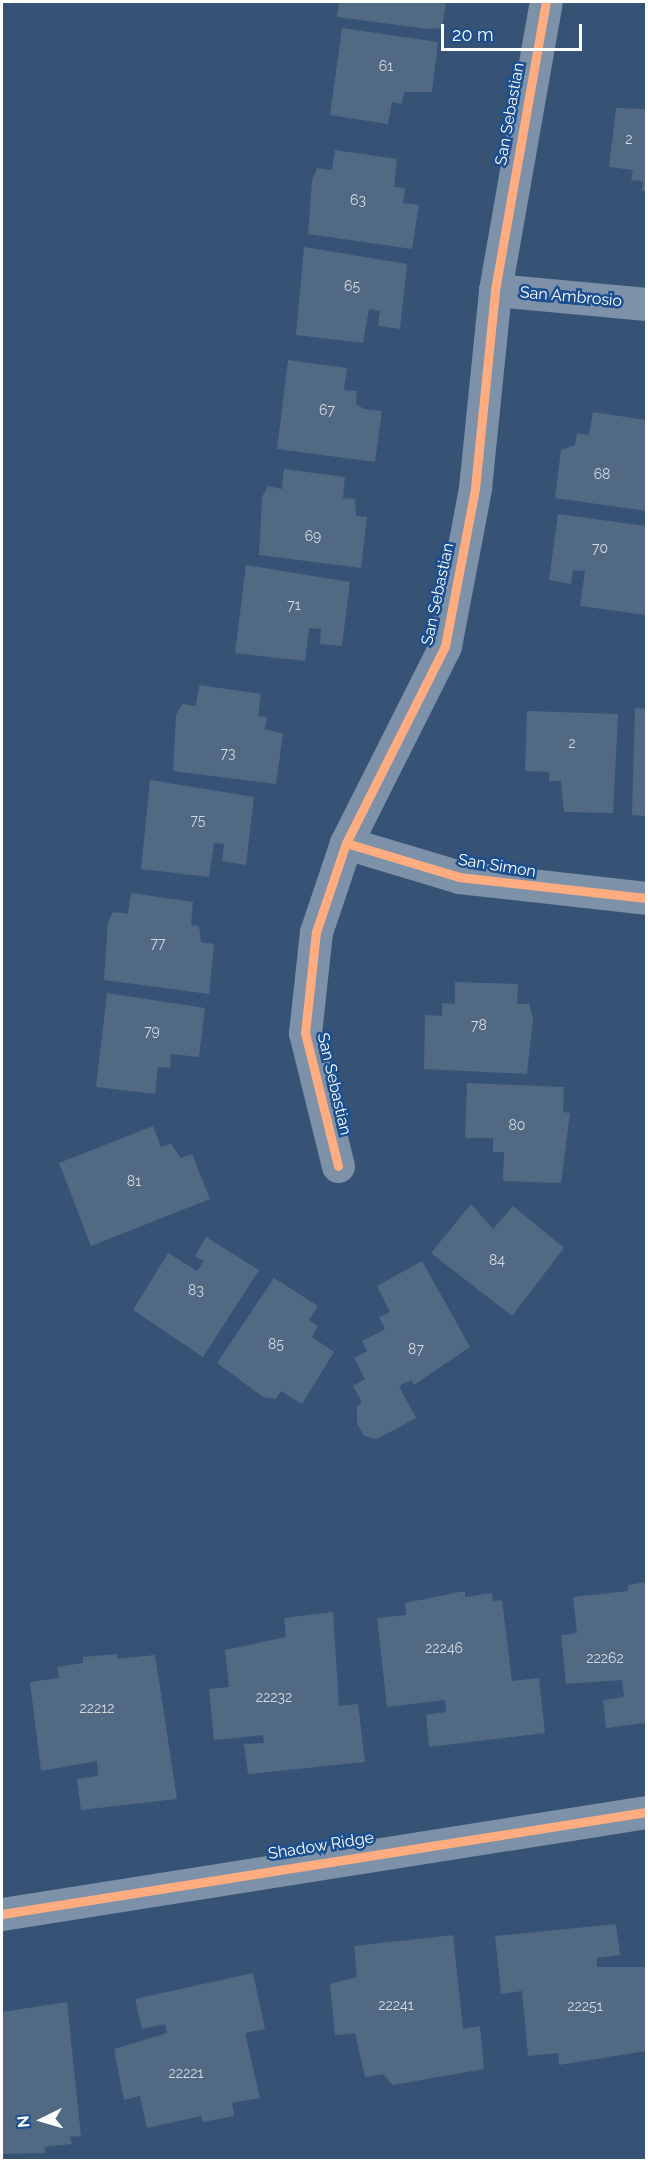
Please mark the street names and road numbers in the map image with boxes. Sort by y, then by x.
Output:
street label: San Sebastian [492,61,528,167]
street label: San Ambrosio [519,283,623,311]
street label: San Sebastian [418,541,458,647]
street label: San Simon [457,850,537,882]
street label: San Sebastian [313,1031,355,1137]
street label: Shadow Ridge [267,1828,375,1864]

